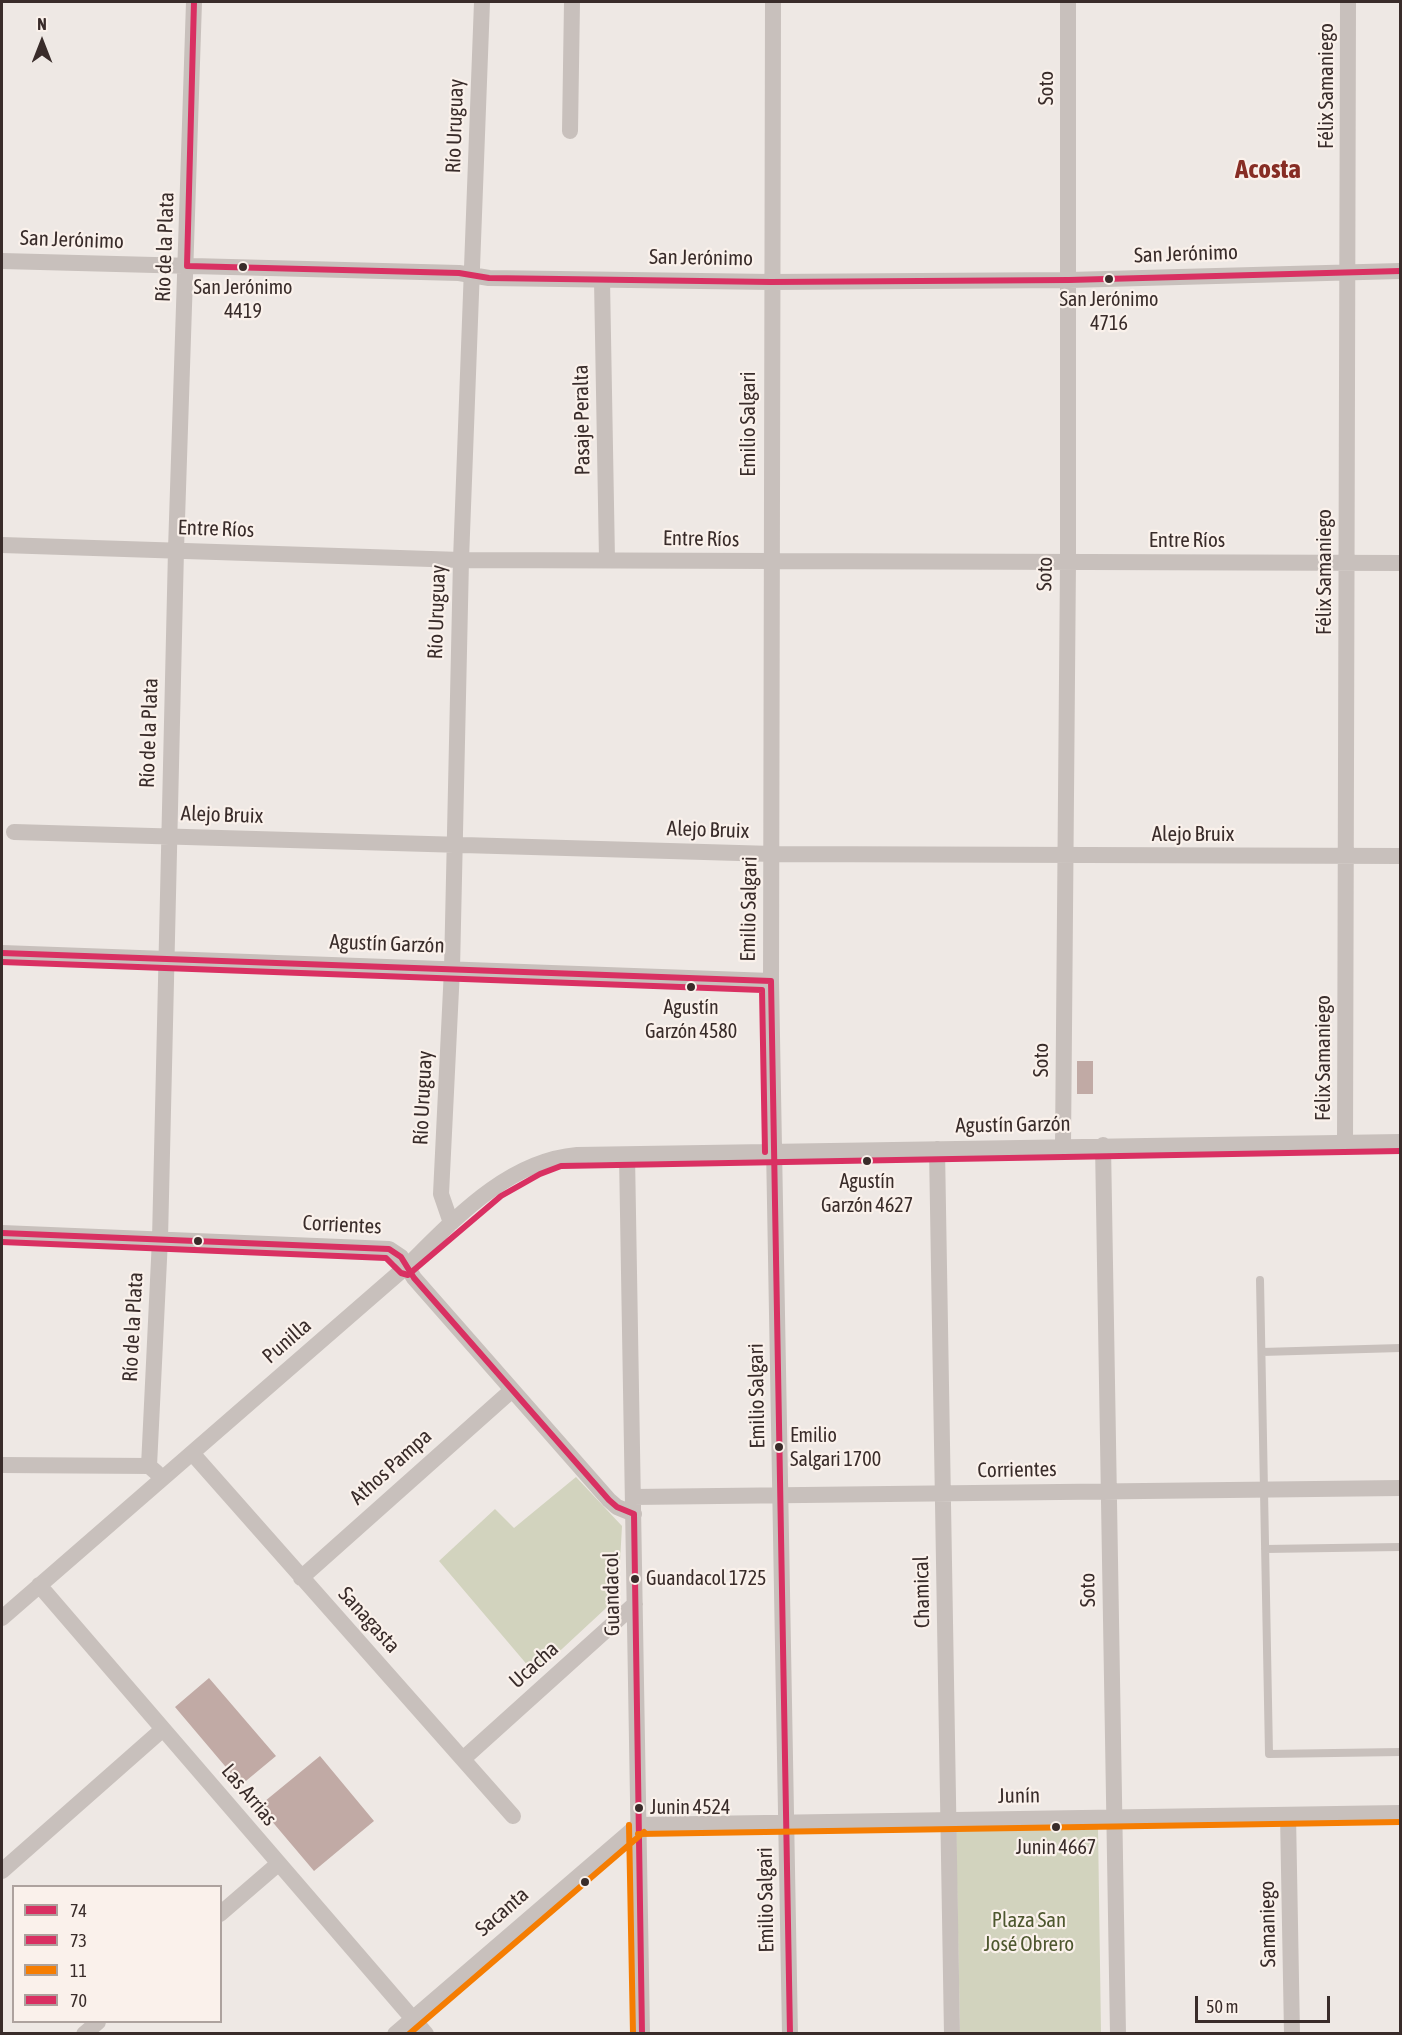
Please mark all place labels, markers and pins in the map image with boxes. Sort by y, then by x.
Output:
marker: San Jerónimo 4419 [237,261,249,273]
marker: San Jerónimo 4716 [1103,273,1115,285]
place label: San Jerónimo 4419 [193,276,293,323]
place label: San Jerónimo 4716 [1059,288,1159,335]
marker: Agustín Garzón 4580 [685,981,697,993]
place label: Agustín Garzón 4580 [645,996,737,1043]
marker: Agustín Garzón 4627 [861,1155,873,1167]
place label: Agustín Garzón 4627 [821,1170,913,1217]
unlabelled marker [192,1235,204,1247]
place label: Emilio Salgari 1700 [790,1424,881,1471]
marker: Emilio Salgari 1700 [773,1441,785,1453]
place label: Guandacol 1725 [646,1567,766,1591]
marker: Guandacol 1725 [629,1573,641,1585]
place label: Junin 4524 [650,1796,730,1820]
marker: Junin 4524 [633,1802,645,1814]
marker: Junin 4667 [1050,1821,1062,1833]
place label: Junin 4667 [1016,1836,1096,1860]
unlabelled marker [579,1876,591,1888]

